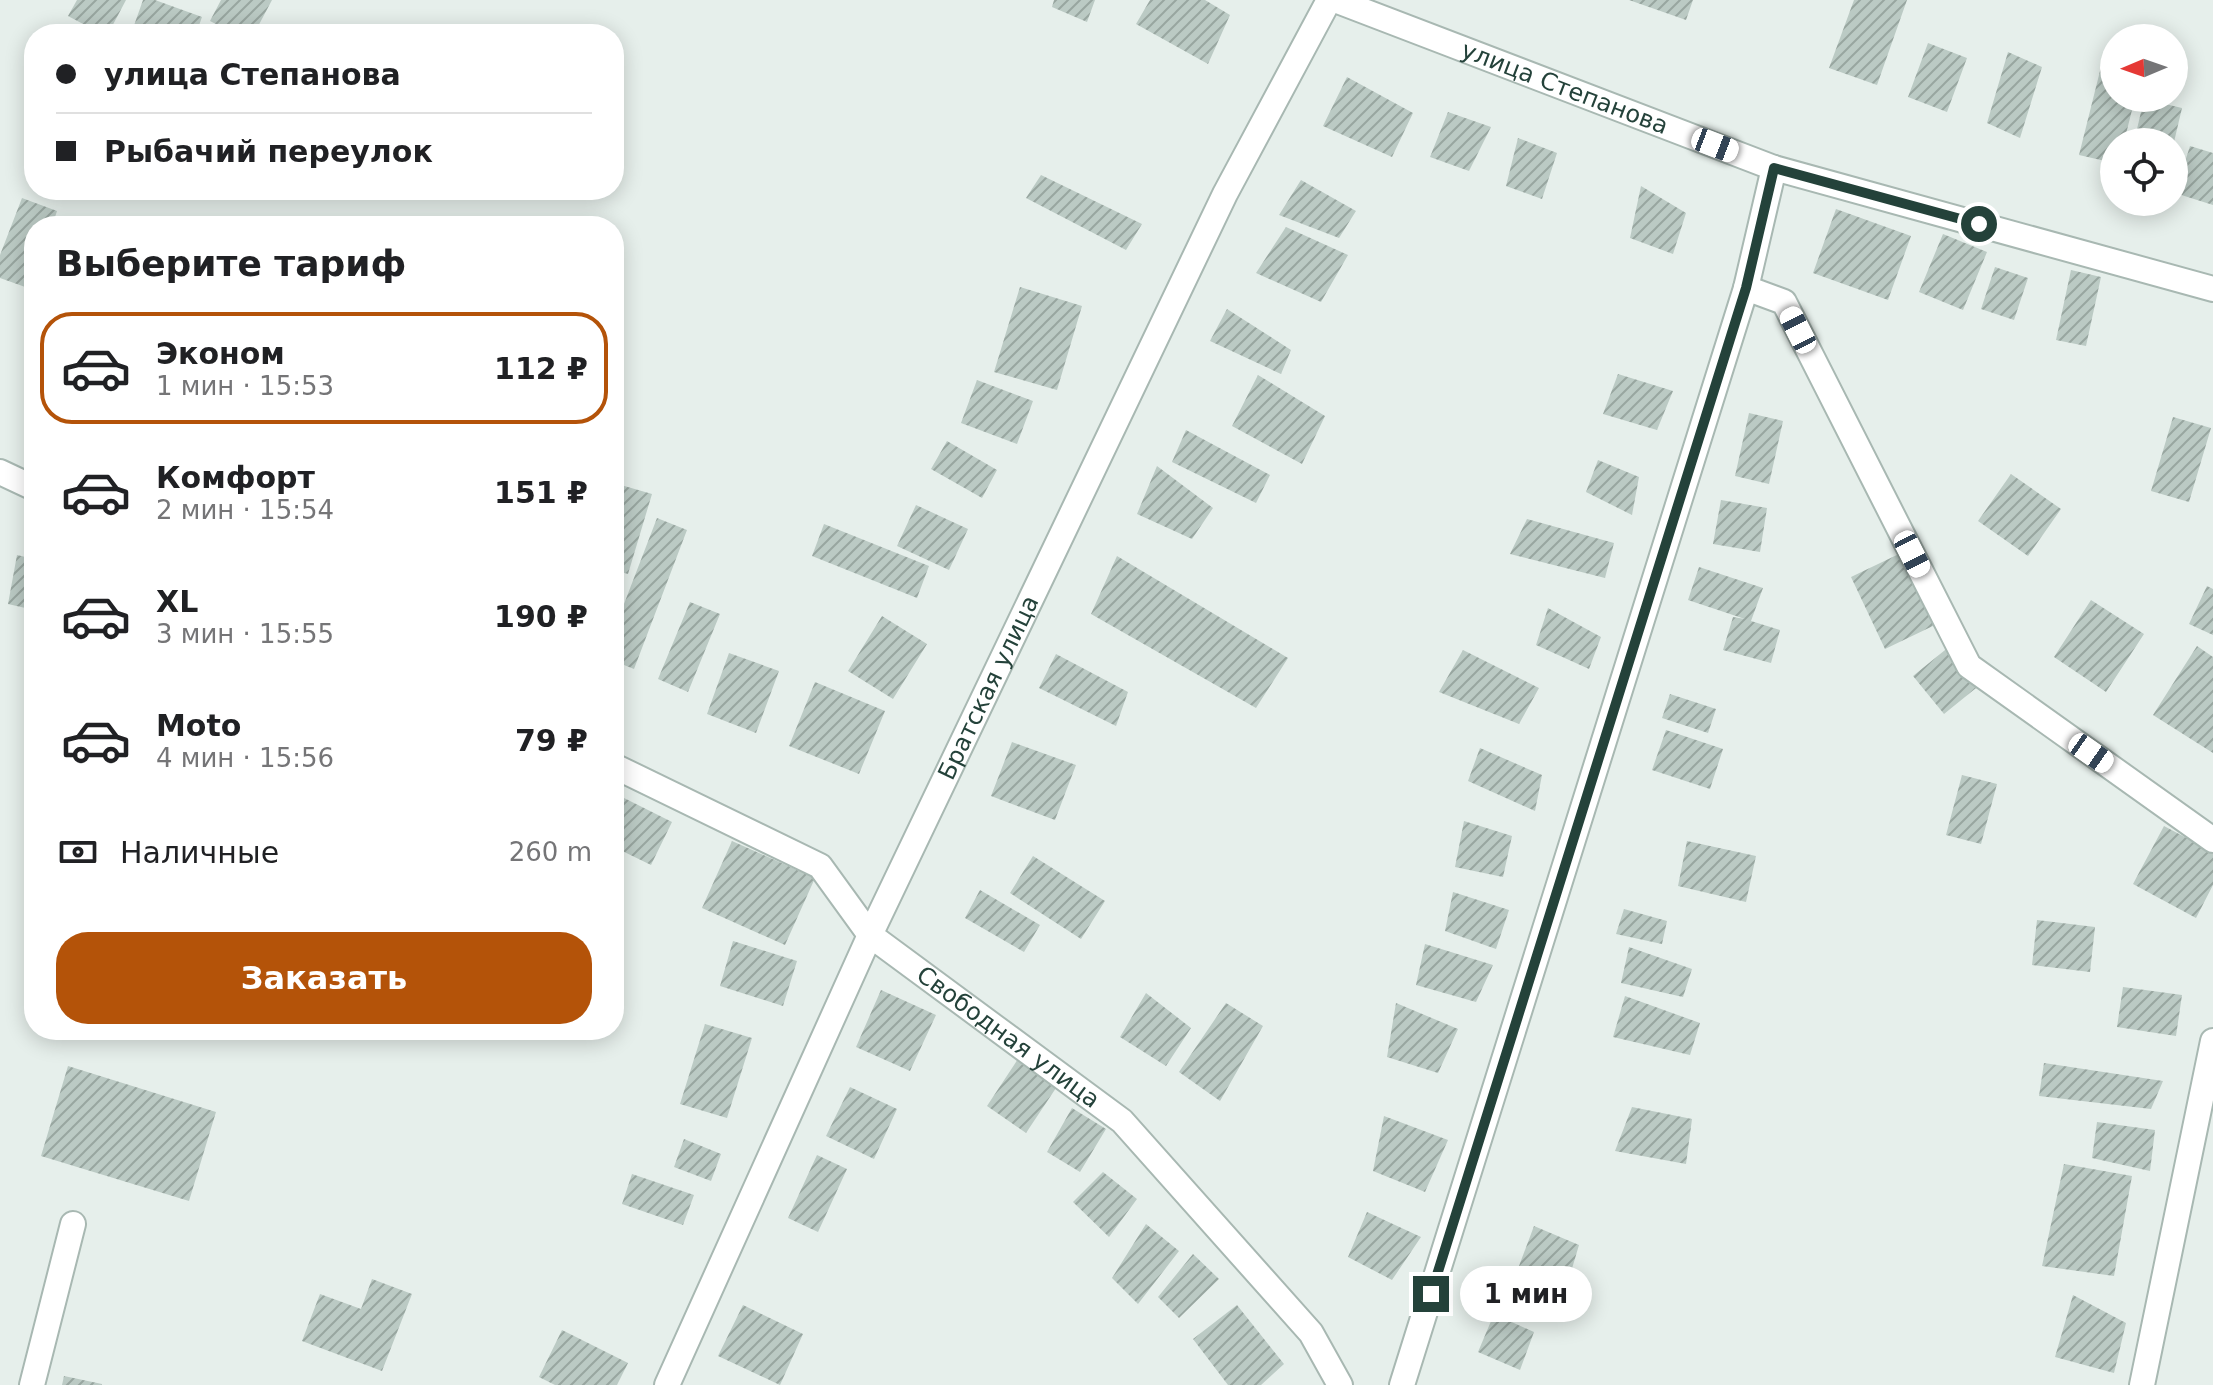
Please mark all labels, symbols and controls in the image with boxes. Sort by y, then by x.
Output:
north arrow [2100,24,2188,112]
map controls [2100,24,2188,216]
street label: улица Степанова [1457,36,1672,140]
text: улица Степанова [104,57,401,92]
car [1688,125,1742,165]
button: locate [2100,128,2188,216]
text: Рыбачий переулок [104,134,433,169]
route start [1961,206,1997,242]
text: Выберите тариф [56,243,406,284]
car [1776,303,1820,357]
icon: car [60,332,132,404]
text: Эконом [156,336,285,371]
text: 112 ₽ [494,351,588,386]
text: 1 мин · 15:53 [156,371,334,401]
icon: car [60,456,132,528]
text: Комфорт [156,460,315,495]
text: 151 ₽ [494,475,588,510]
text: 2 мин · 15:54 [156,495,334,525]
car [1890,527,1934,581]
icon: car [60,580,132,652]
text: XL [156,584,198,619]
street label: Братская улица [932,591,1045,784]
text: 190 ₽ [494,599,588,634]
text: 3 мин · 15:55 [156,619,334,649]
icon: car [60,704,132,776]
text: Moto [156,708,241,743]
text: 79 ₽ [515,723,588,758]
car [2064,729,2118,777]
text: 4 мин · 15:56 [156,743,334,773]
icon: cash [56,830,100,874]
text: Наличные [120,835,279,870]
text: 260 m [509,837,592,867]
button: Заказать [56,932,592,1024]
street label: Свободная улица [911,960,1105,1114]
callout: 1 мин [1459,1266,1591,1322]
route end [1413,1276,1449,1312]
text: 1 мин [1484,1279,1568,1309]

